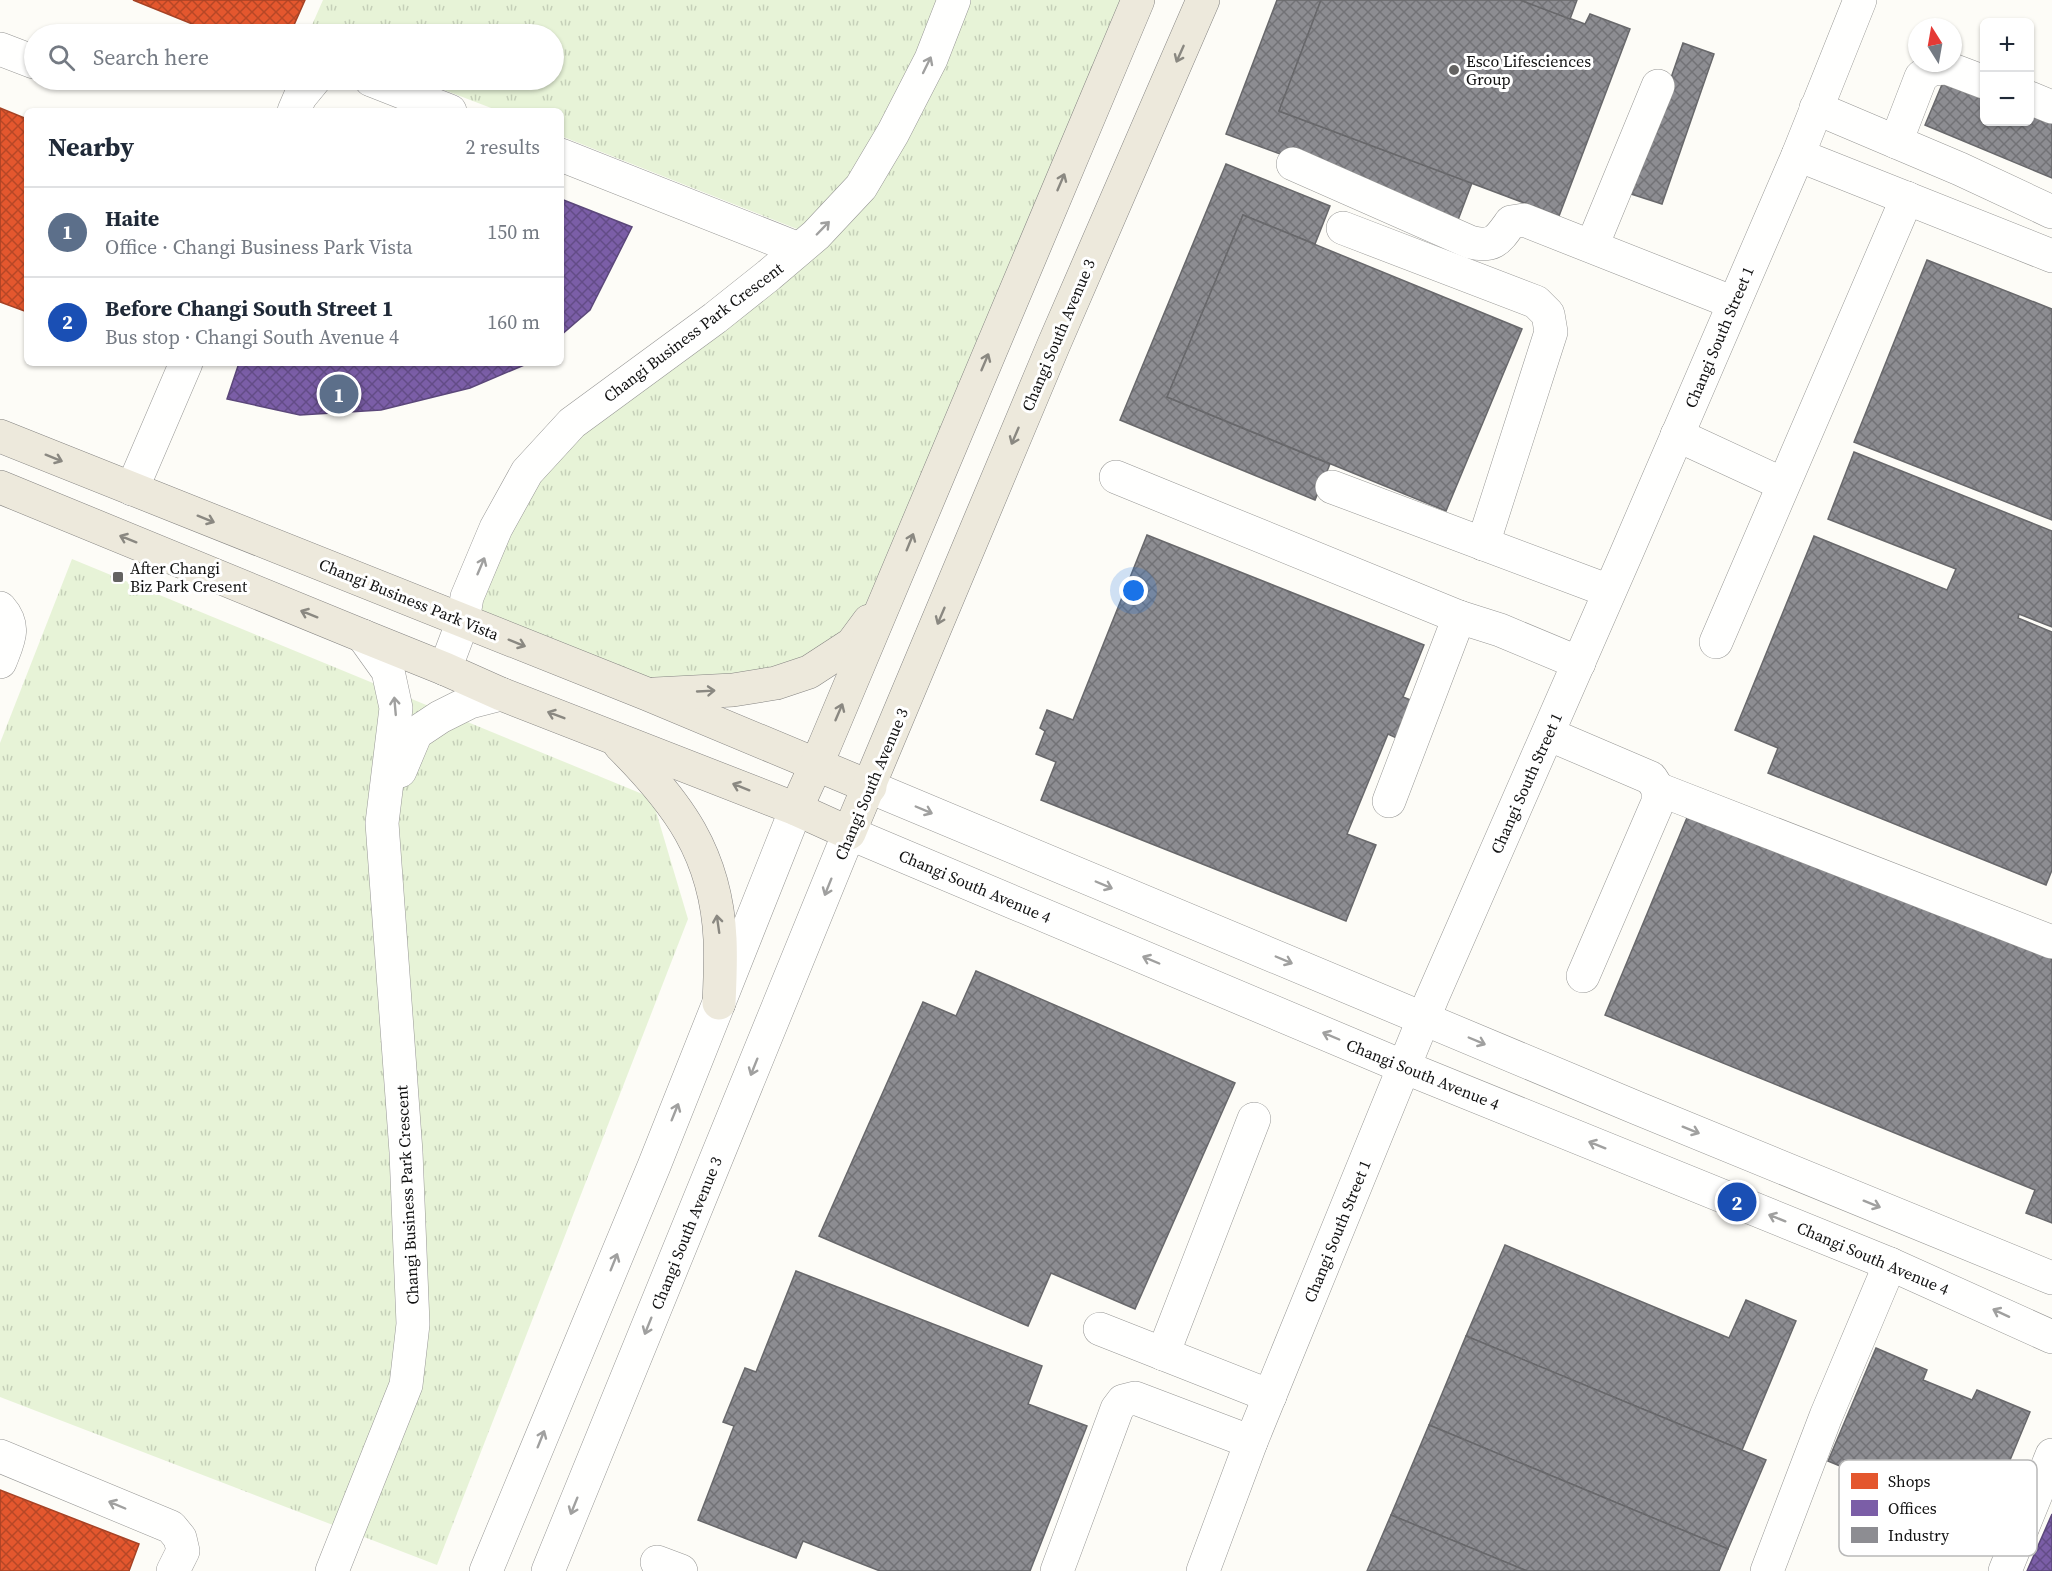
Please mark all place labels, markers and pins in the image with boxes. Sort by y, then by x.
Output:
place label: Esco Lifesciences Group [1466,50,1591,90]
marker: Esco Lifesciences Group [1447,63,1461,77]
pin: 1 [320,372,358,416]
place label: After Changi Biz Park Cresent [130,557,248,597]
marker: After Changi Biz Park Cresent [111,570,125,584]
pin: 2 [1718,1180,1756,1224]

